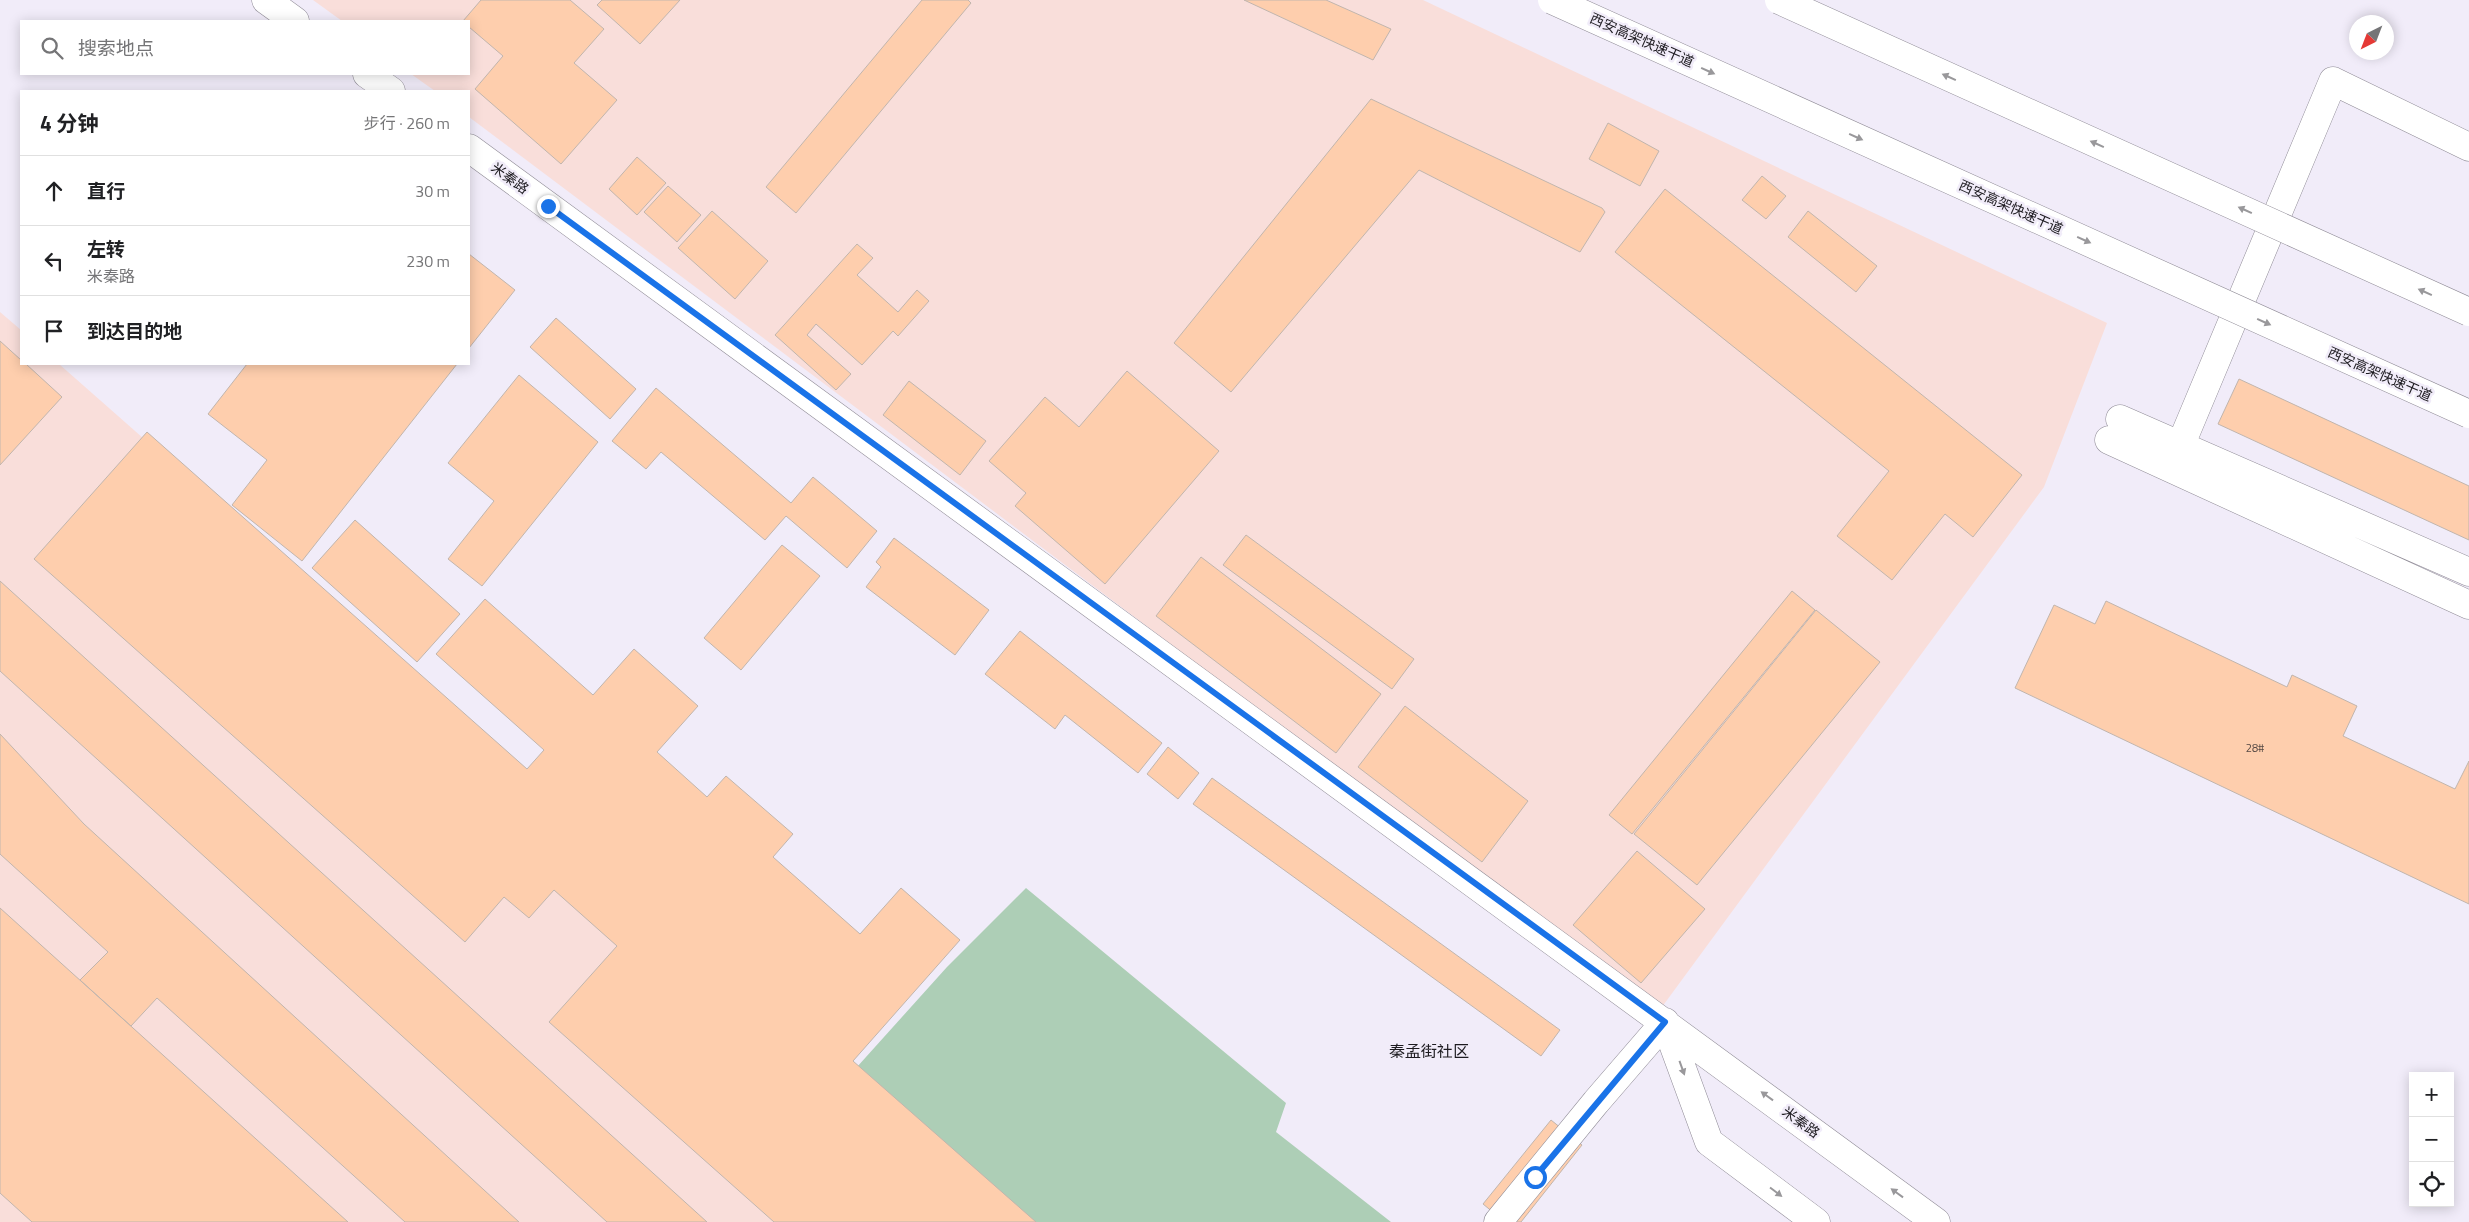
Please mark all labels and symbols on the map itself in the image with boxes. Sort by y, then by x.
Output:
street label: 西安高架快速干道 [1587,7,1698,72]
north arrow [2349,15,2394,60]
one-way arrow [1701,67,1715,75]
one-way arrow [1941,72,1956,81]
one-way arrow [1849,134,1863,142]
one-way arrow [2090,139,2104,147]
street label: 米秦路 [487,157,533,198]
street label: 西安高架快速干道 [1956,174,2067,239]
route end [537,195,560,218]
one-way arrow [2238,206,2252,214]
one-way arrow [2077,237,2091,245]
one-way arrow [2418,287,2432,295]
one-way arrow [2257,318,2271,326]
street label: 西安高架快速干道 [2325,341,2436,406]
house number: 28# [2246,740,2264,756]
district label: 秦孟街社区 [1389,1039,1469,1063]
one-way arrow [1679,1060,1686,1075]
one-way arrow [1761,1091,1774,1102]
street label: 米秦路 [1778,1101,1824,1142]
route start [1524,1166,1547,1189]
one-way arrow [1769,1187,1783,1197]
one-way arrow [1890,1188,1904,1198]

